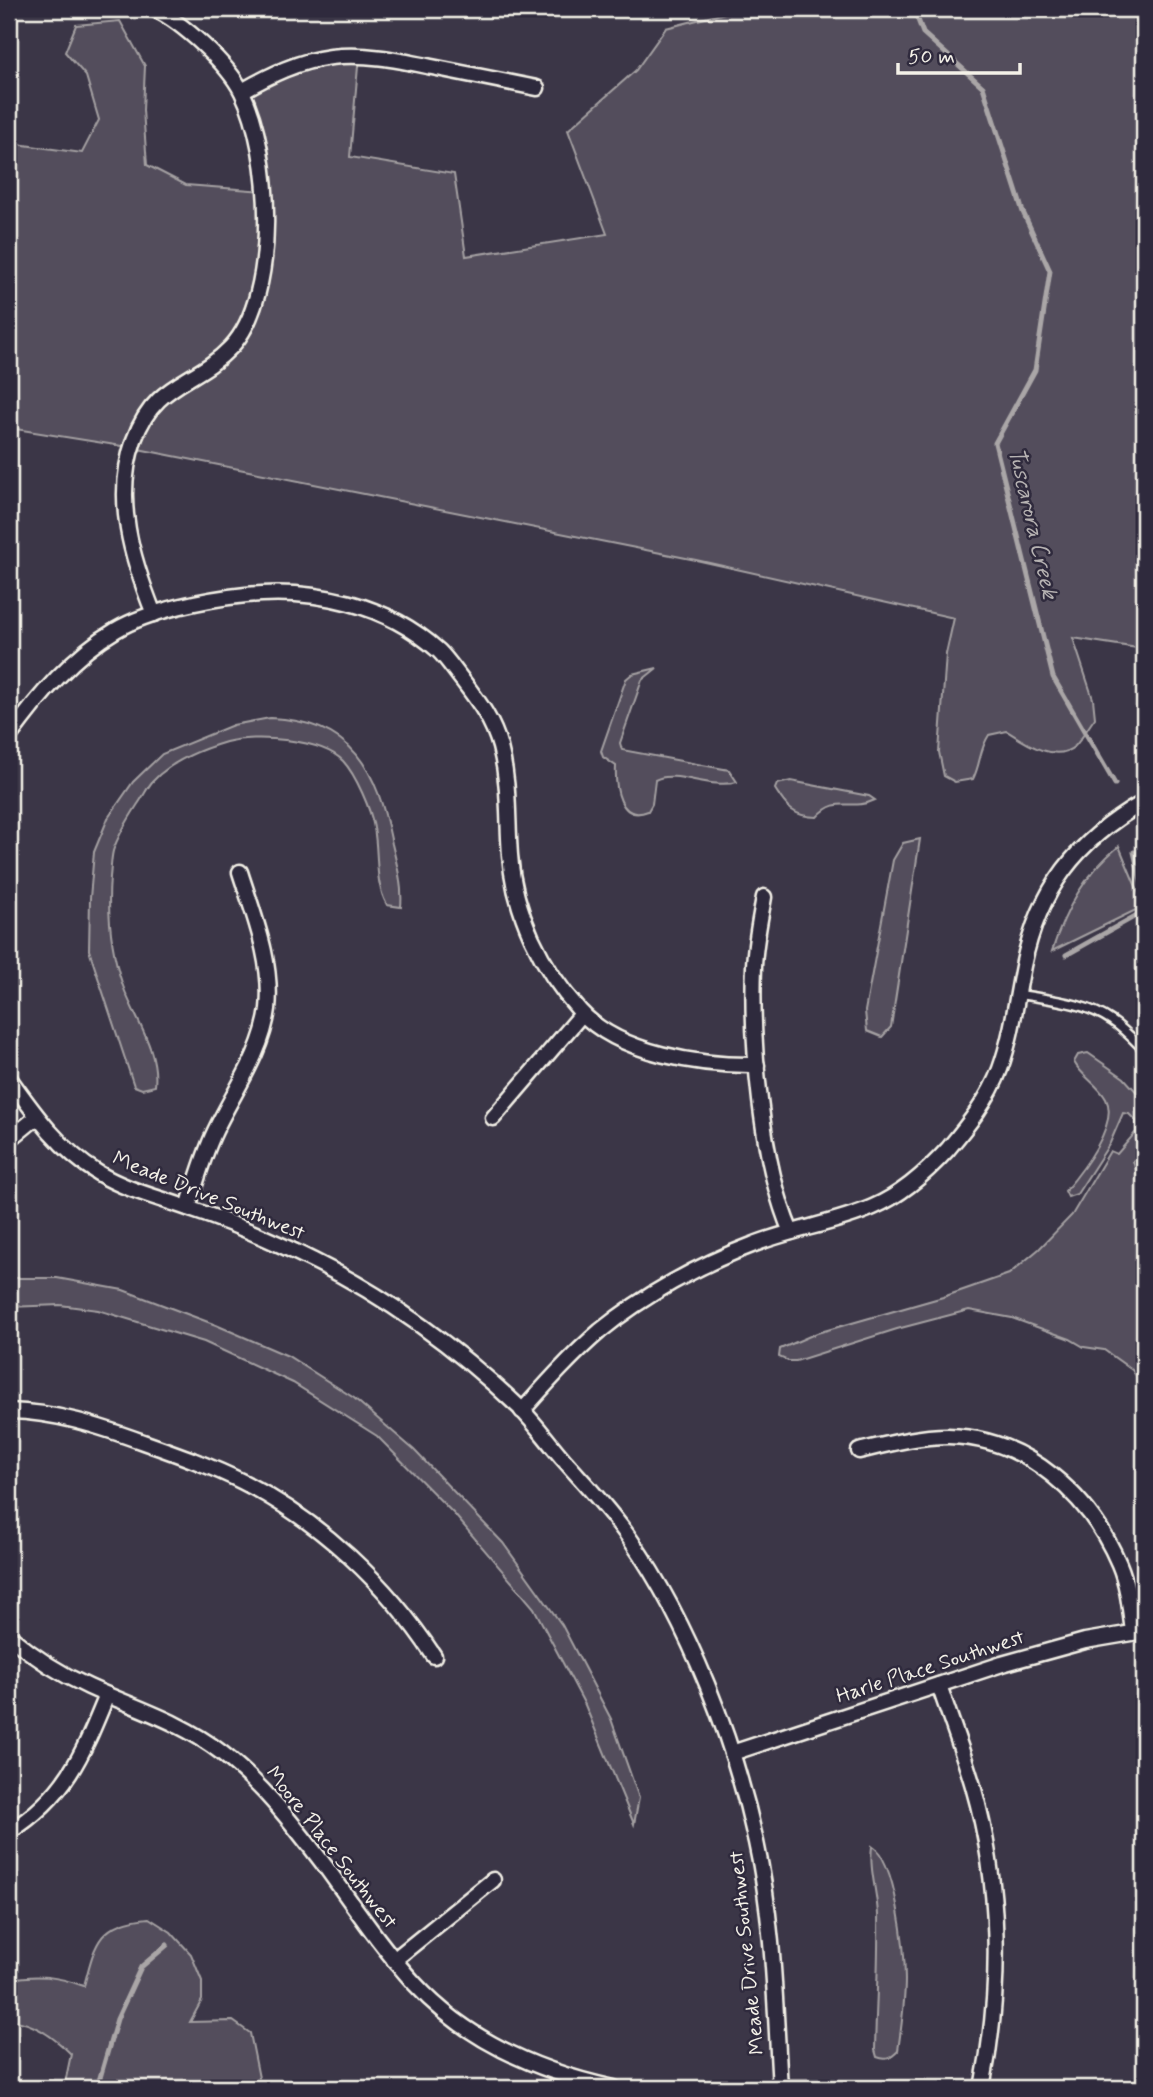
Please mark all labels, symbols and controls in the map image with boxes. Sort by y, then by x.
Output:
scale bar [898,32,1020,76]
text: 50 m [908,43,955,71]
water label: Tuscarora Creek [1000,445,1064,603]
street label: Meade Drive Southwest [108,1145,309,1248]
street label: Harle Place Southwest [833,1623,1029,1711]
street label: Moore Place Southwest [259,1760,404,1935]
street label: Meade Drive Southwest [722,1849,772,2056]

